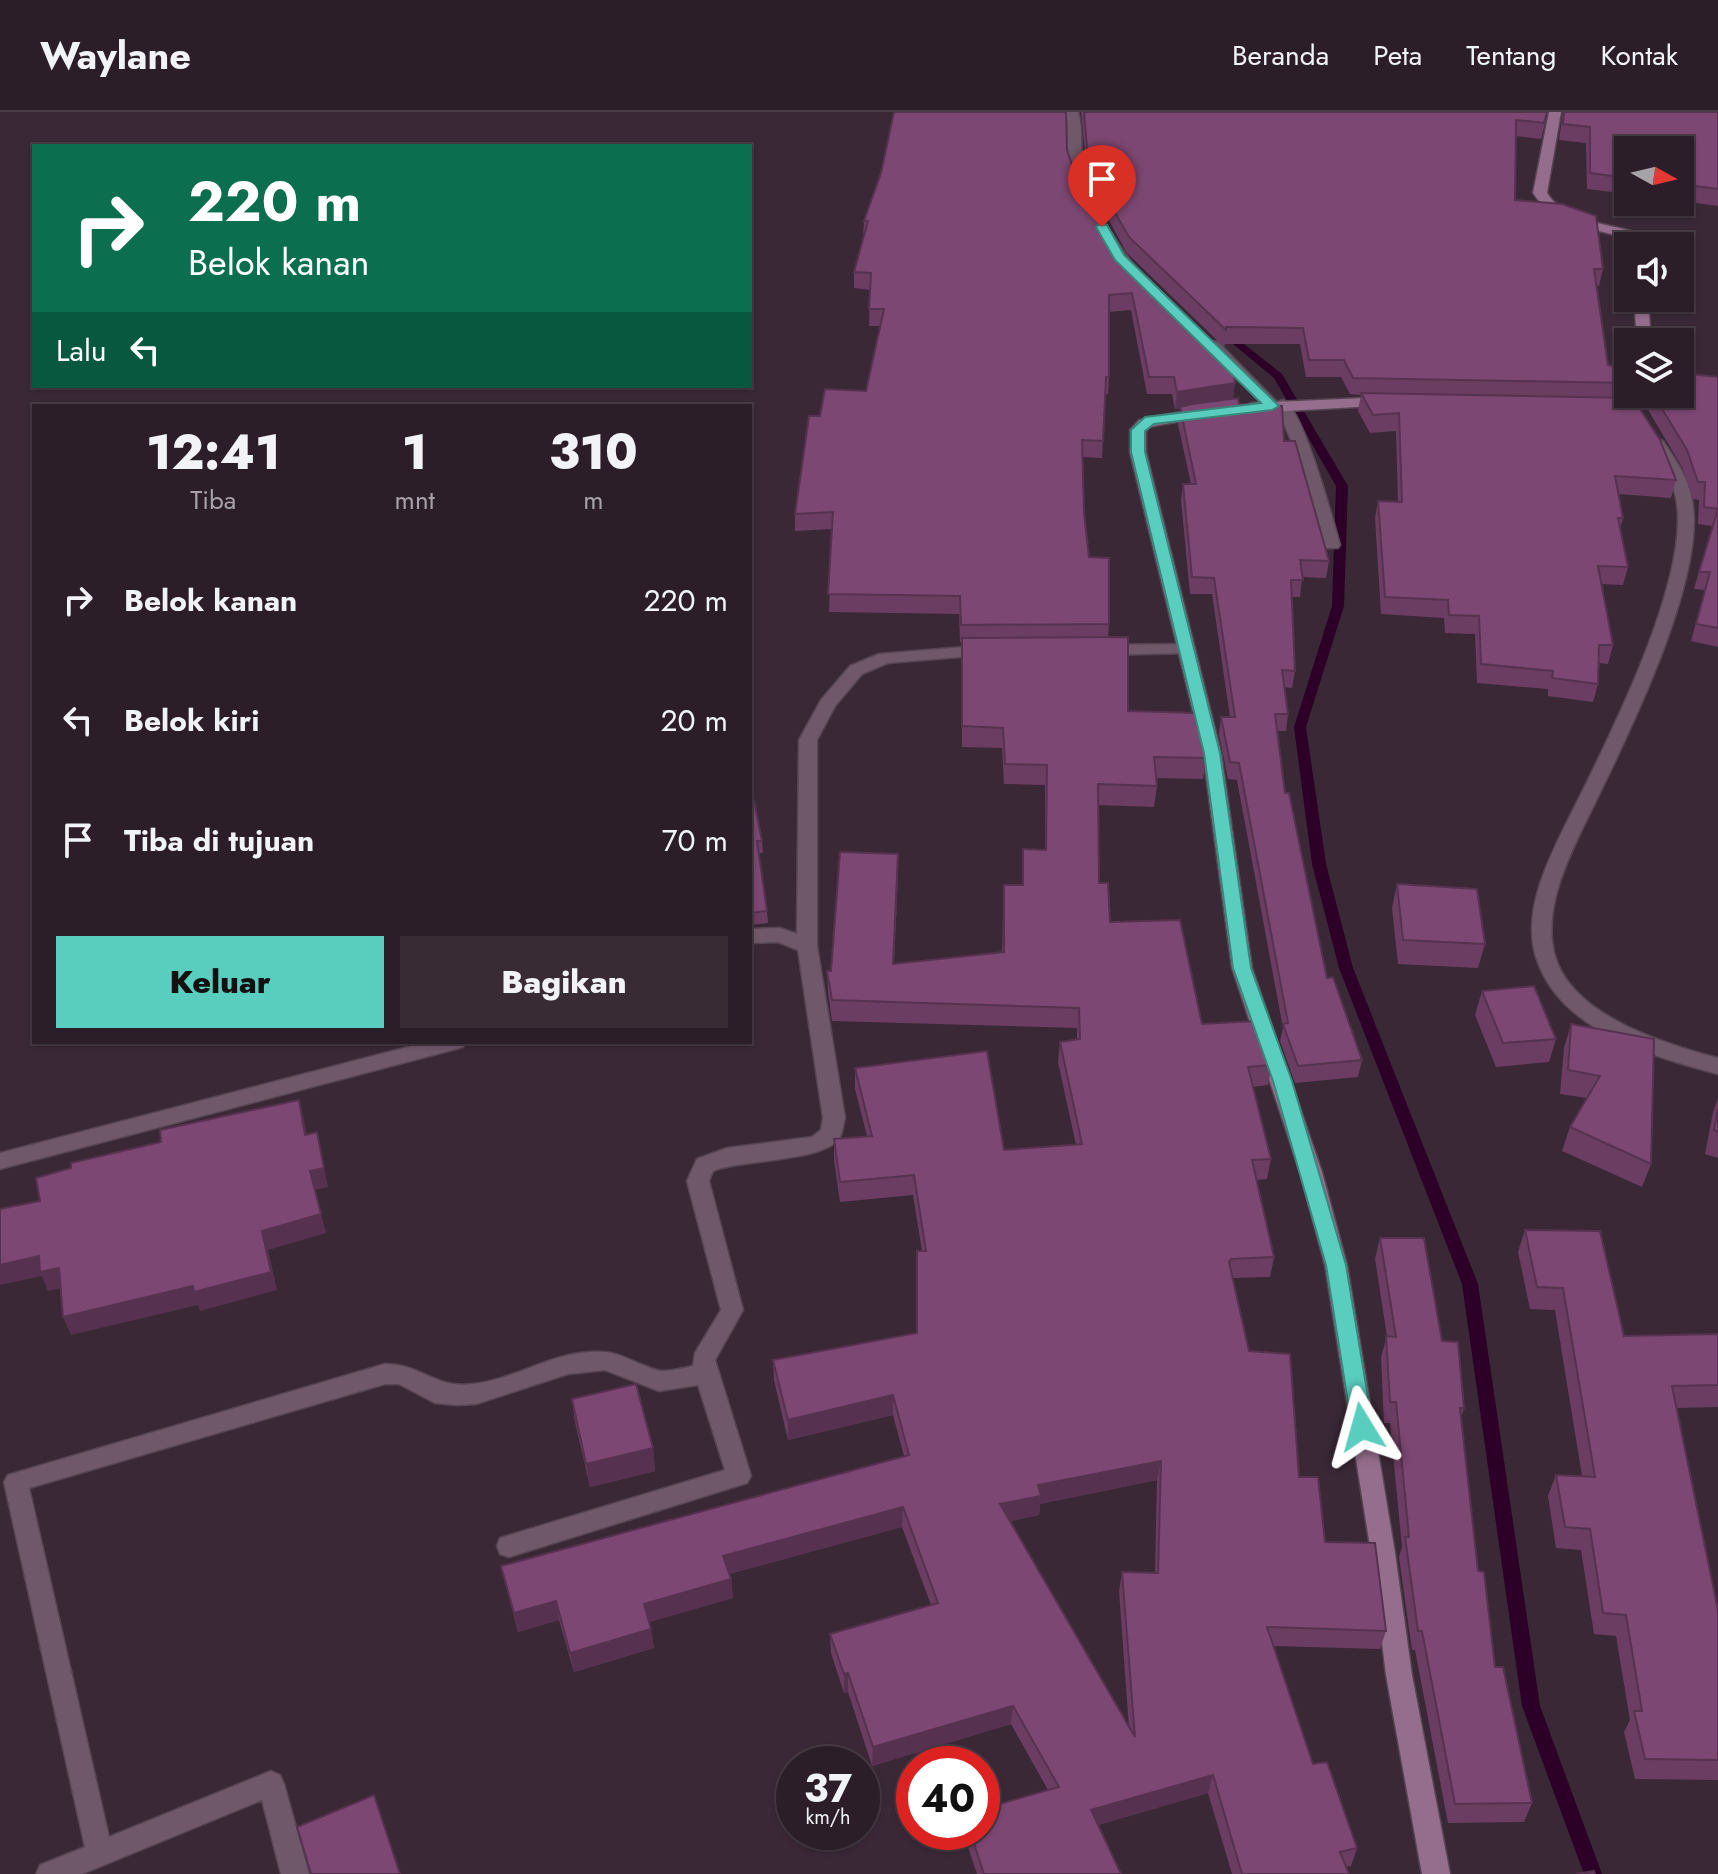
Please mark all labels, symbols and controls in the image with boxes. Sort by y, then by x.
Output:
text: Waylane [40,28,191,83]
text: Beranda [1232,35,1329,76]
text: Peta [1373,35,1422,76]
text: Tentang [1466,35,1557,76]
text: Kontak [1601,35,1678,76]
north arrow [1614,136,1694,216]
map controls [1614,136,1694,408]
pin [1068,145,1136,227]
icon: arrive [1080,157,1124,201]
text: 220 m [188,161,361,242]
icon: right [56,176,160,280]
button: sound [1614,232,1694,312]
text: Belok kanan [188,236,369,288]
icon: left [123,328,167,372]
button: layers [1614,328,1694,408]
text: Lalu [56,329,107,372]
text: 12:41 [146,418,280,487]
text: 1 [402,418,427,487]
text: 310 [549,418,638,487]
text: Tiba [190,481,236,519]
text: mnt [395,481,435,519]
text: m [583,481,604,519]
icon: right [56,578,100,622]
text: Belok kanan [124,579,297,622]
text: 220 m [643,579,728,622]
icon: left [56,698,100,742]
text: Belok kiri [124,699,259,742]
text: 20 m [661,699,728,742]
icon: arrive [56,818,100,862]
text: Tiba di tujuan [124,819,314,862]
text: 70 m [662,819,728,862]
button: Keluar [56,936,384,1028]
button: Bagikan [400,936,728,1028]
position arrow [1320,1385,1404,1469]
speed limit sign: 40 [896,1746,1000,1850]
text: 37 [804,1759,852,1817]
text: km/h [805,1803,851,1832]

